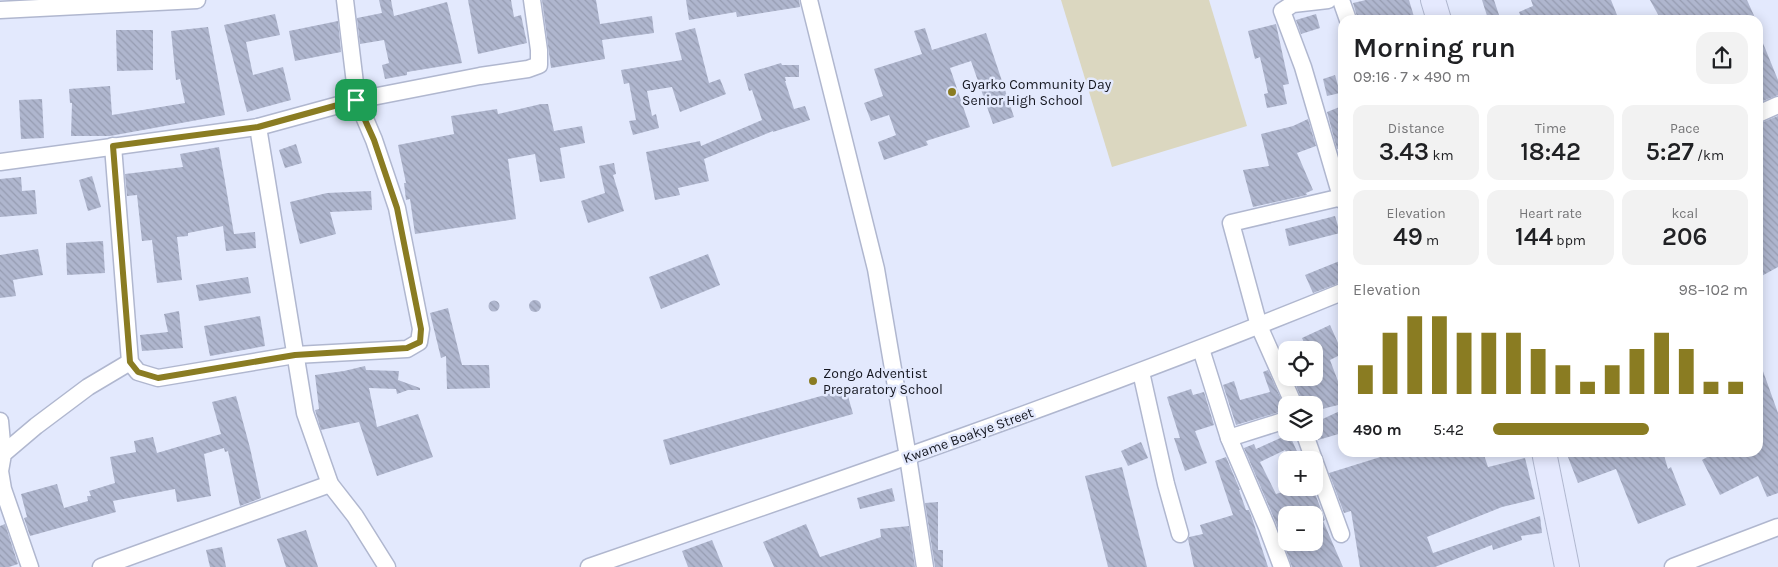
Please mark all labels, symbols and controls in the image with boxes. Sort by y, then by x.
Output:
text: Morning run [1353,31,1516,64]
button: share [1696,32,1748,84]
text: 09:16 · 7 × 490 m [1353,67,1470,86]
place label: Gyarko Community Day Senior High School [962,76,1112,109]
pin [335,79,377,121]
icon: arrive [342,86,370,114]
marker: Gyarko Community Day Senior High School [946,86,958,98]
text: Distance [1388,120,1444,137]
text: Time [1535,120,1566,137]
text: Pace [1670,120,1700,137]
text: 3.43 [1379,137,1429,166]
text: 18:42 [1520,137,1581,166]
text: 5:27 [1646,137,1694,166]
text: km [1429,147,1454,164]
text: /km [1694,147,1724,164]
text: Elevation [1387,205,1446,222]
text: Heart rate [1519,205,1582,222]
text: kcal [1671,205,1698,222]
text: 49 [1393,222,1423,251]
text: 144 [1515,222,1553,251]
text: 206 [1662,222,1708,251]
text: m [1423,232,1439,249]
text: bpm [1553,232,1586,249]
text: Elevation [1353,280,1421,299]
text: 98–102 m [1679,280,1748,299]
map controls [1278,341,1323,551]
button: locate [1278,341,1323,386]
place label: Zongo Adventist Preparatory School [823,365,943,398]
marker: Zongo Adventist Preparatory School [807,375,819,387]
button: layers [1278,396,1323,441]
street label: Kwame Boakye Street [901,404,1036,467]
text: 490 m [1353,420,1402,439]
text: 5:42 [1433,420,1464,439]
button: + [1278,451,1323,496]
button: − [1278,506,1323,551]

